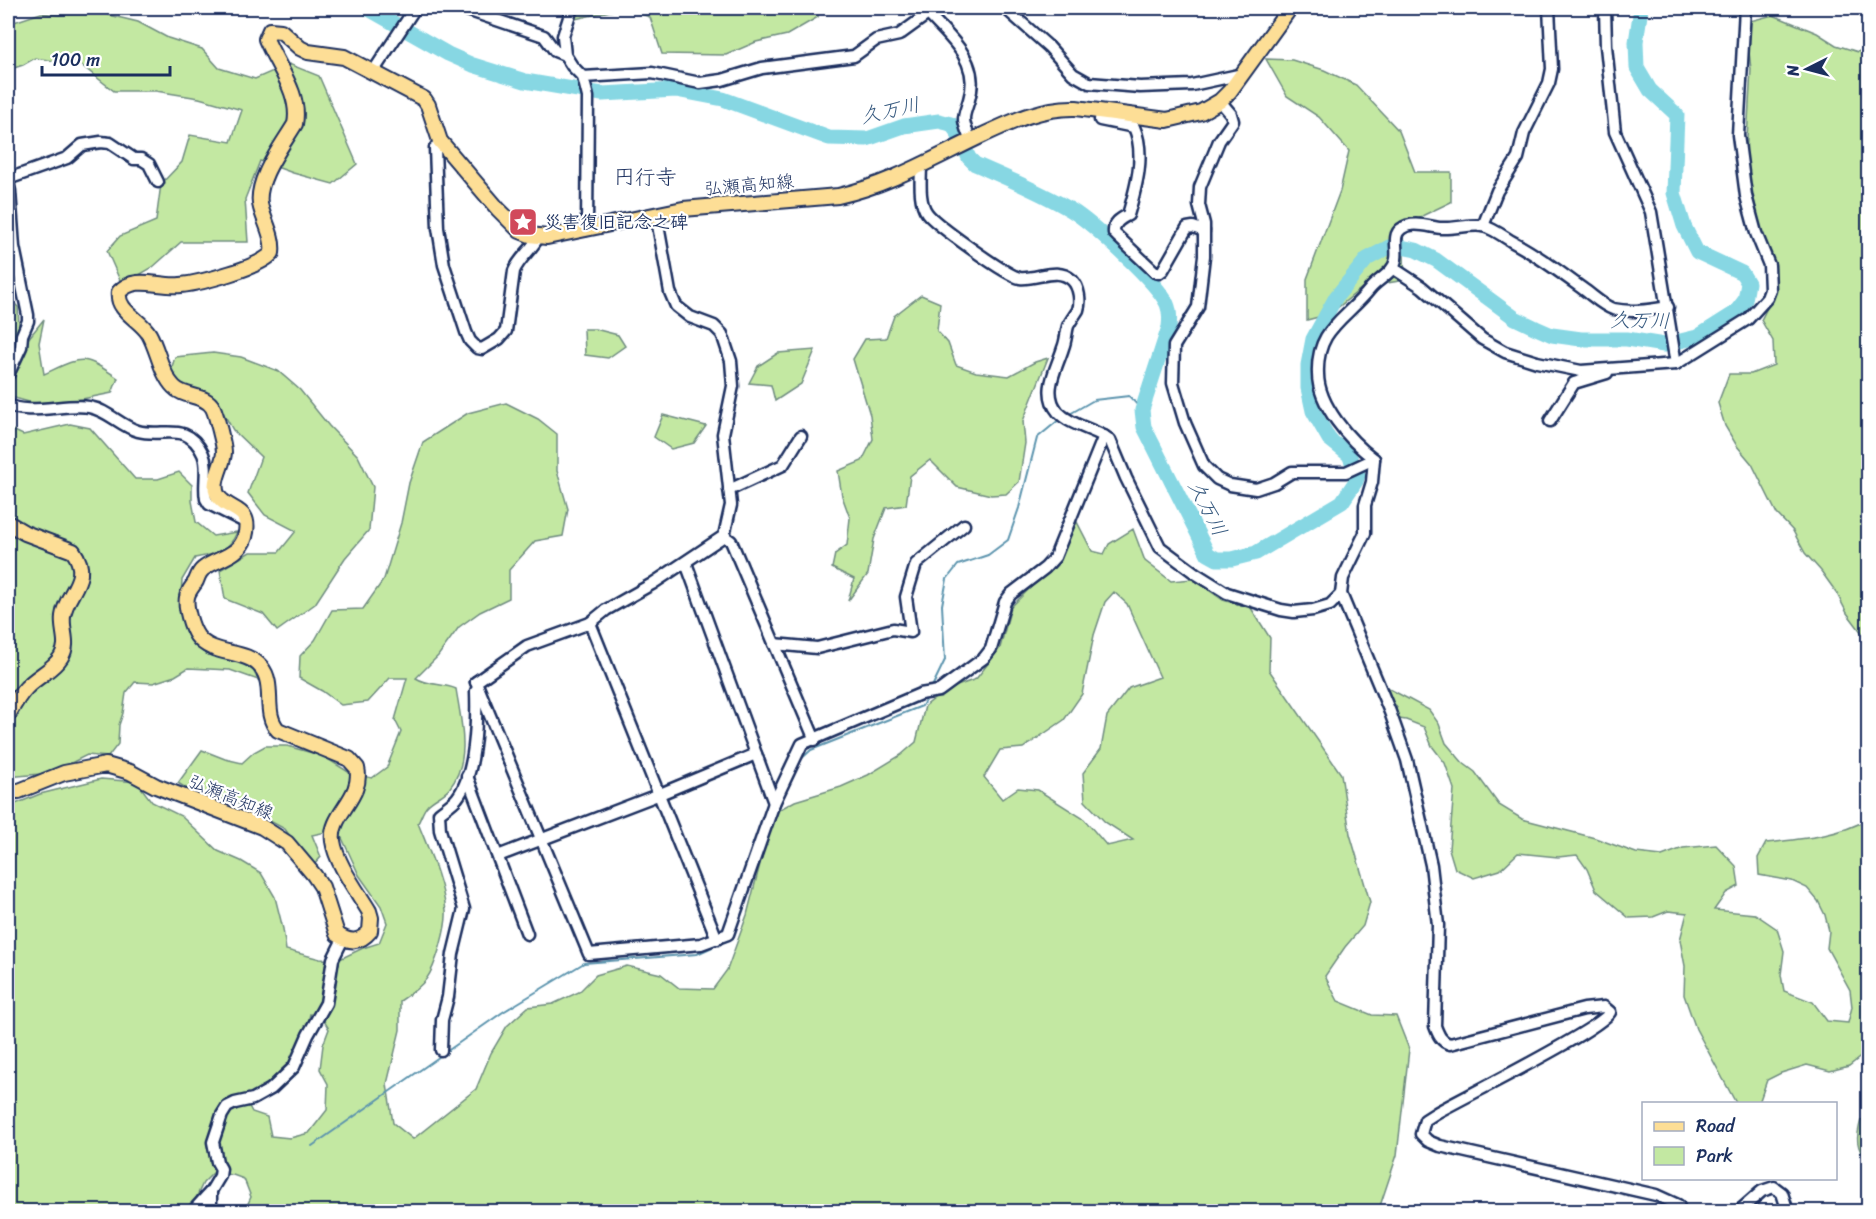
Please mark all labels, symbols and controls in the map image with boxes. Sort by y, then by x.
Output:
scale bar [42,39,170,77]
north arrow [1777,39,1837,99]
text: 100 m [51,44,100,76]
text: N [1777,63,1808,79]
water label: 久万川 [857,87,923,134]
district label: 円行寺 [614,158,677,196]
street label: 弘瀬高知線 [703,165,795,205]
place icon: 災害復旧記念之碑 [507,206,539,238]
place label: 災害復旧記念之碑 [544,206,688,238]
water label: 久万川 [1610,302,1670,339]
water label: 久万川 [1178,474,1237,543]
street label: 弘瀬高知線 [183,765,279,829]
legend [1642,1102,1837,1180]
text: Road [1696,1110,1736,1142]
text: Park [1696,1140,1733,1172]

